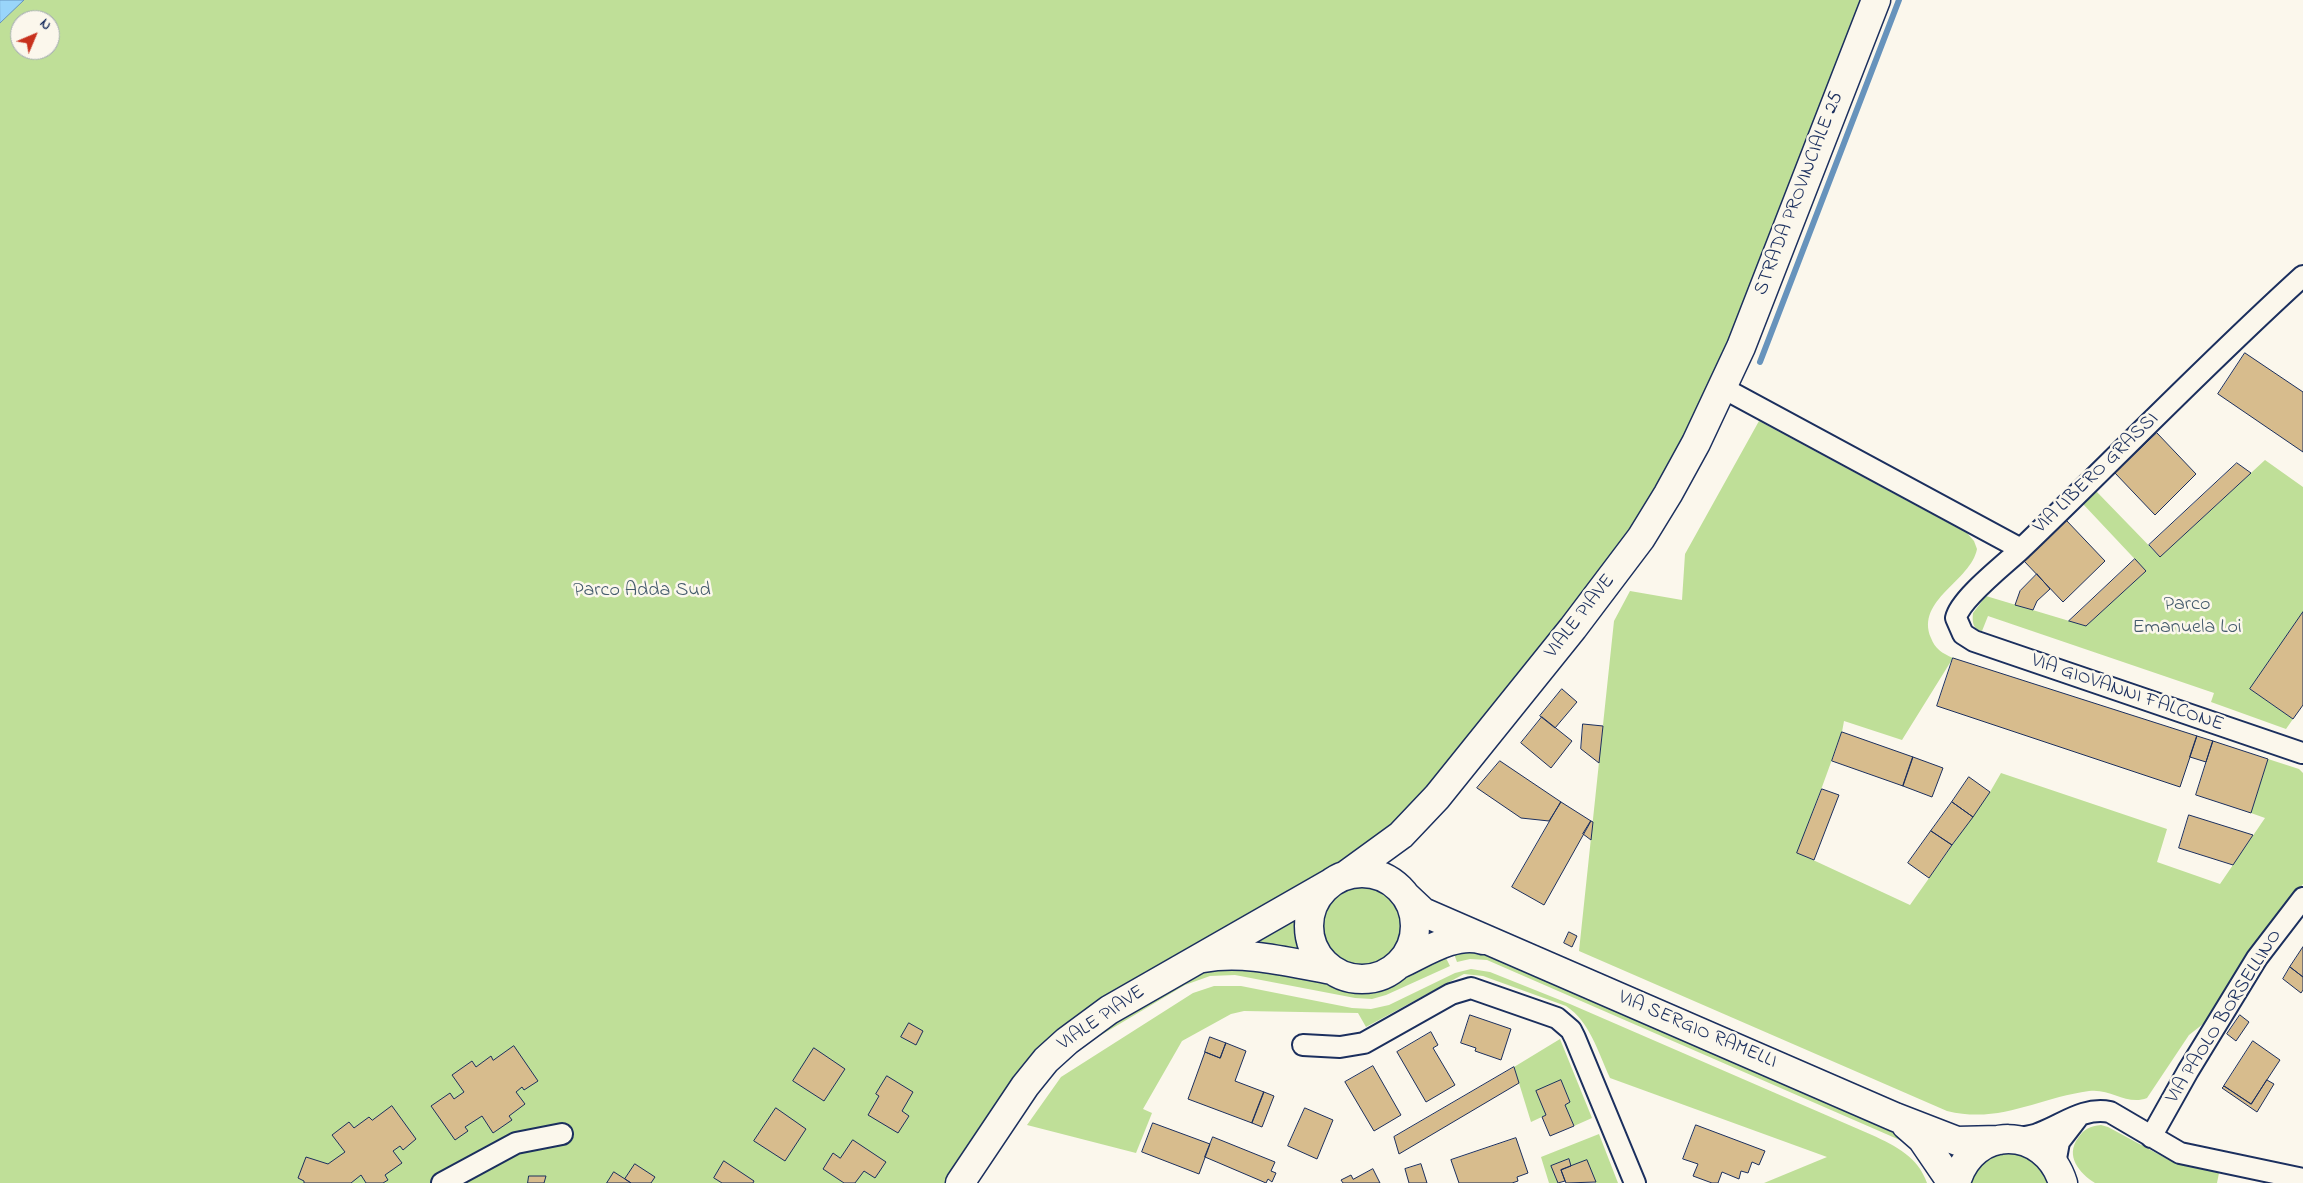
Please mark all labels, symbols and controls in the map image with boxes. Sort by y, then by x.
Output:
north arrow [10,10,60,60]
text: N [34,14,56,36]
street label: STRADA PROVINCIALE 25 [1750,89,1850,299]
street label: VIA LIBERO GRASSI [2029,408,2165,540]
street label: VIALE PIAVE [1541,570,1621,664]
park label: Parco Adda Sud [573,580,711,604]
park label: Parco Emanuela Loi [2132,594,2242,641]
street label: VIA GIOVANNI FALCONE [2028,650,2226,738]
street label: VIA PAOLO BORSELLINO [2162,926,2288,1108]
street label: VIALE PIAVE [1054,981,1150,1057]
street label: VIA SERGIO RAMELLI [1614,987,1780,1075]

